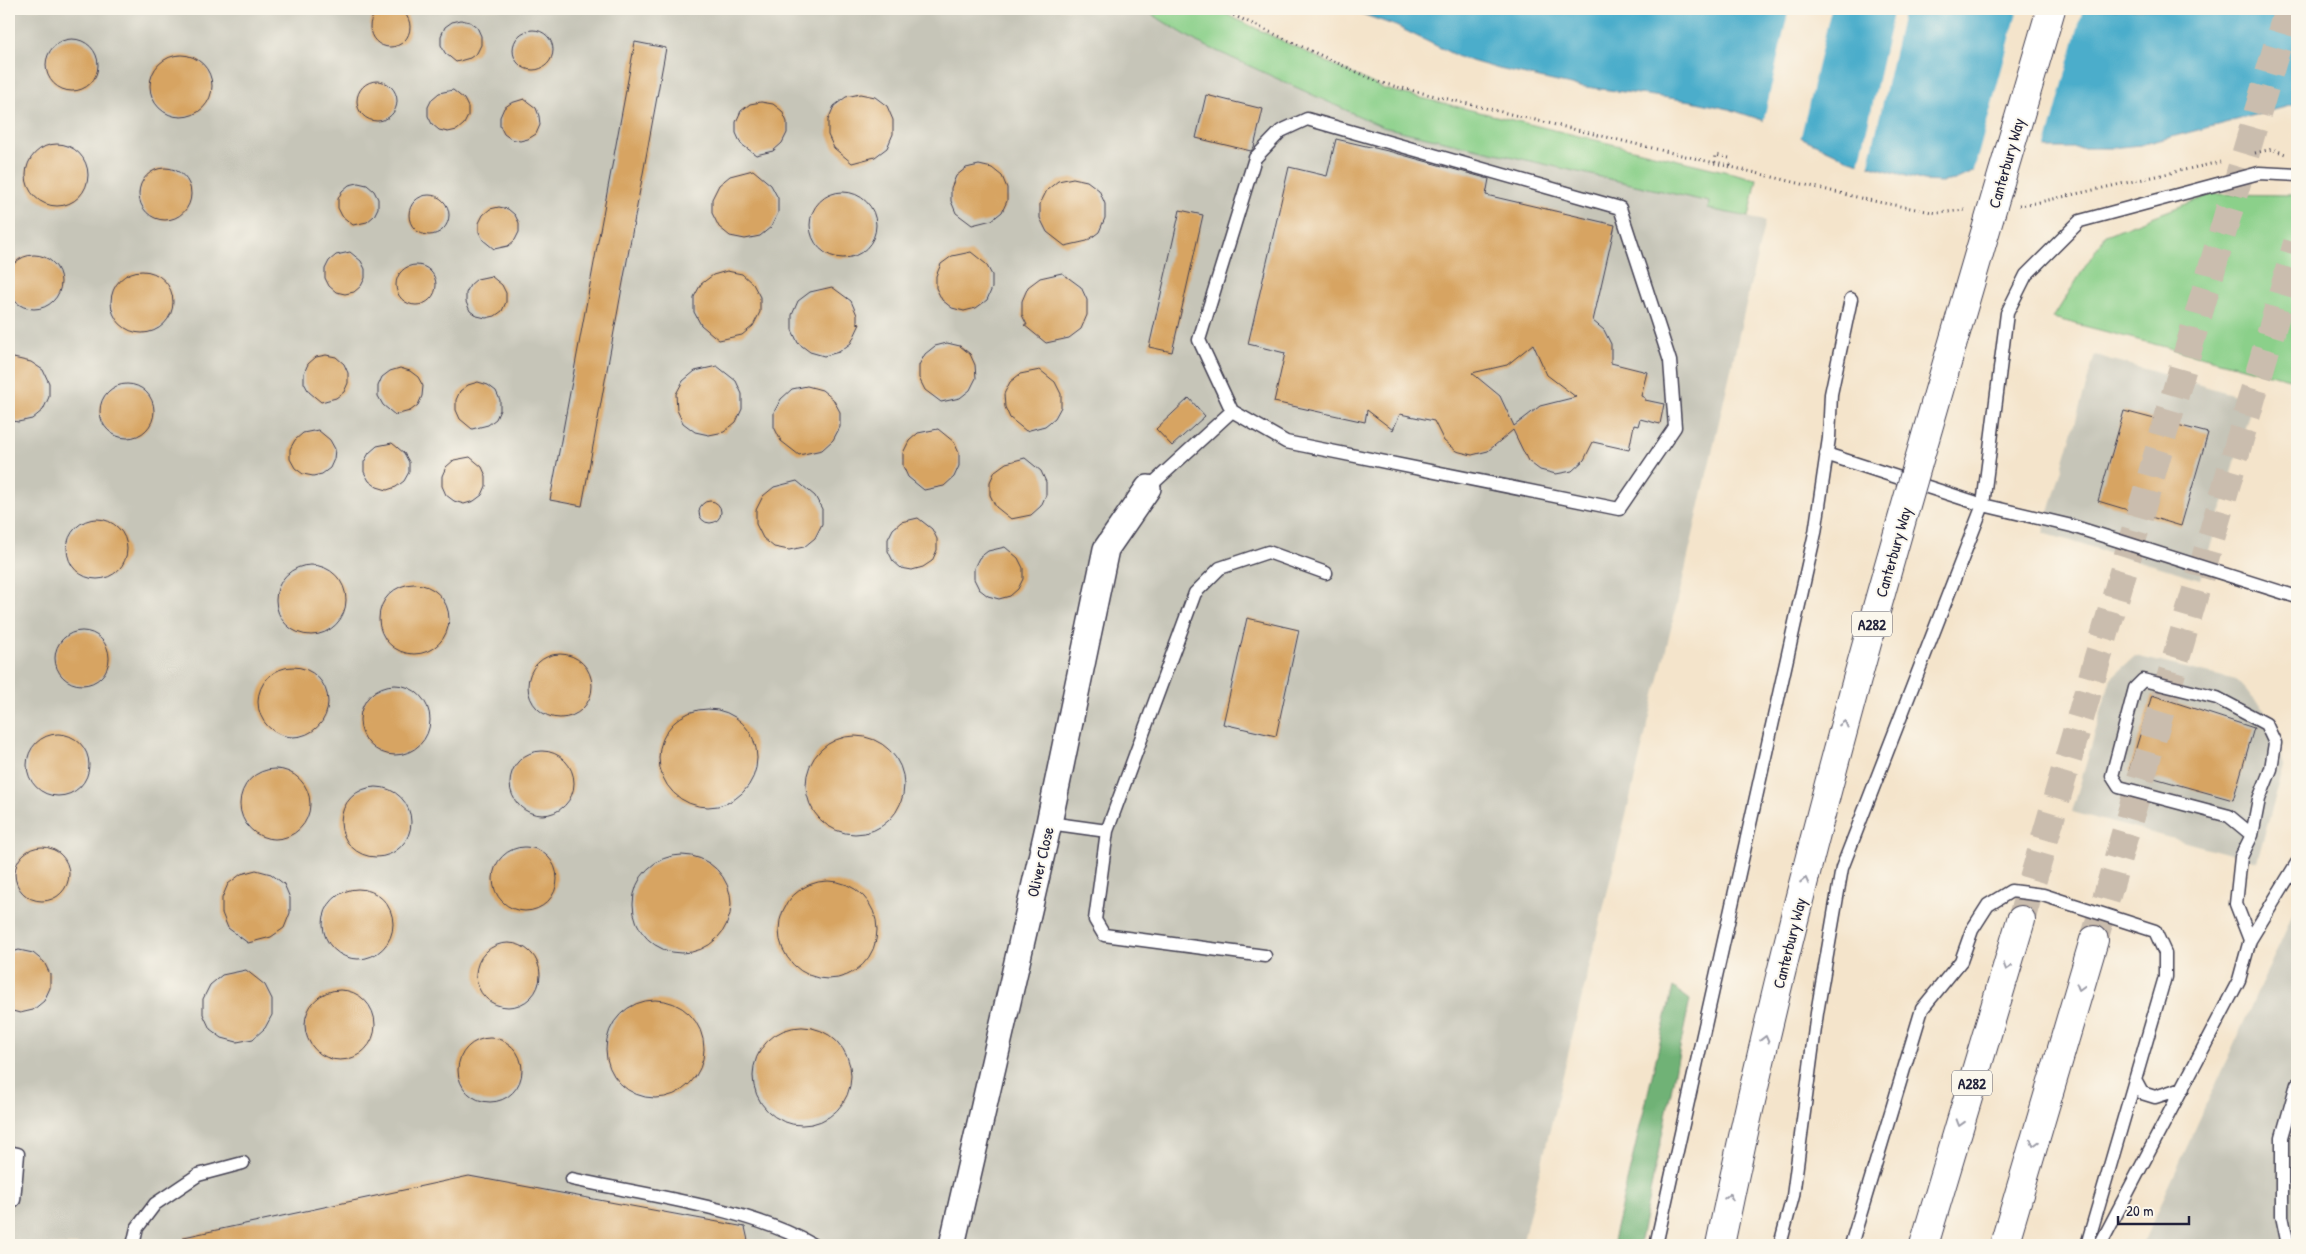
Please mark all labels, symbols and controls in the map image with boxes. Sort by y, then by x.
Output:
street label: Canterbury Way [1983,115,2029,211]
street label: Canterbury Way [1870,504,1916,600]
road number: A282 [1852,612,1892,636]
one-way arrow [1838,719,1849,728]
street label: Oliver Close [1021,824,1059,899]
one-way arrow [1799,877,1810,886]
street label: Canterbury Way [1767,895,1811,991]
one-way arrow [2003,962,2013,971]
one-way arrow [2075,982,2086,991]
one-way arrow [1760,1036,1770,1044]
road number: A282 [1952,1070,1992,1096]
one-way arrow [1956,1118,1966,1126]
one-way arrow [2030,1138,2040,1146]
one-way arrow [1724,1193,1734,1202]
scale bar [2118,1194,2190,1226]
text: 20 m [2126,1200,2153,1221]

